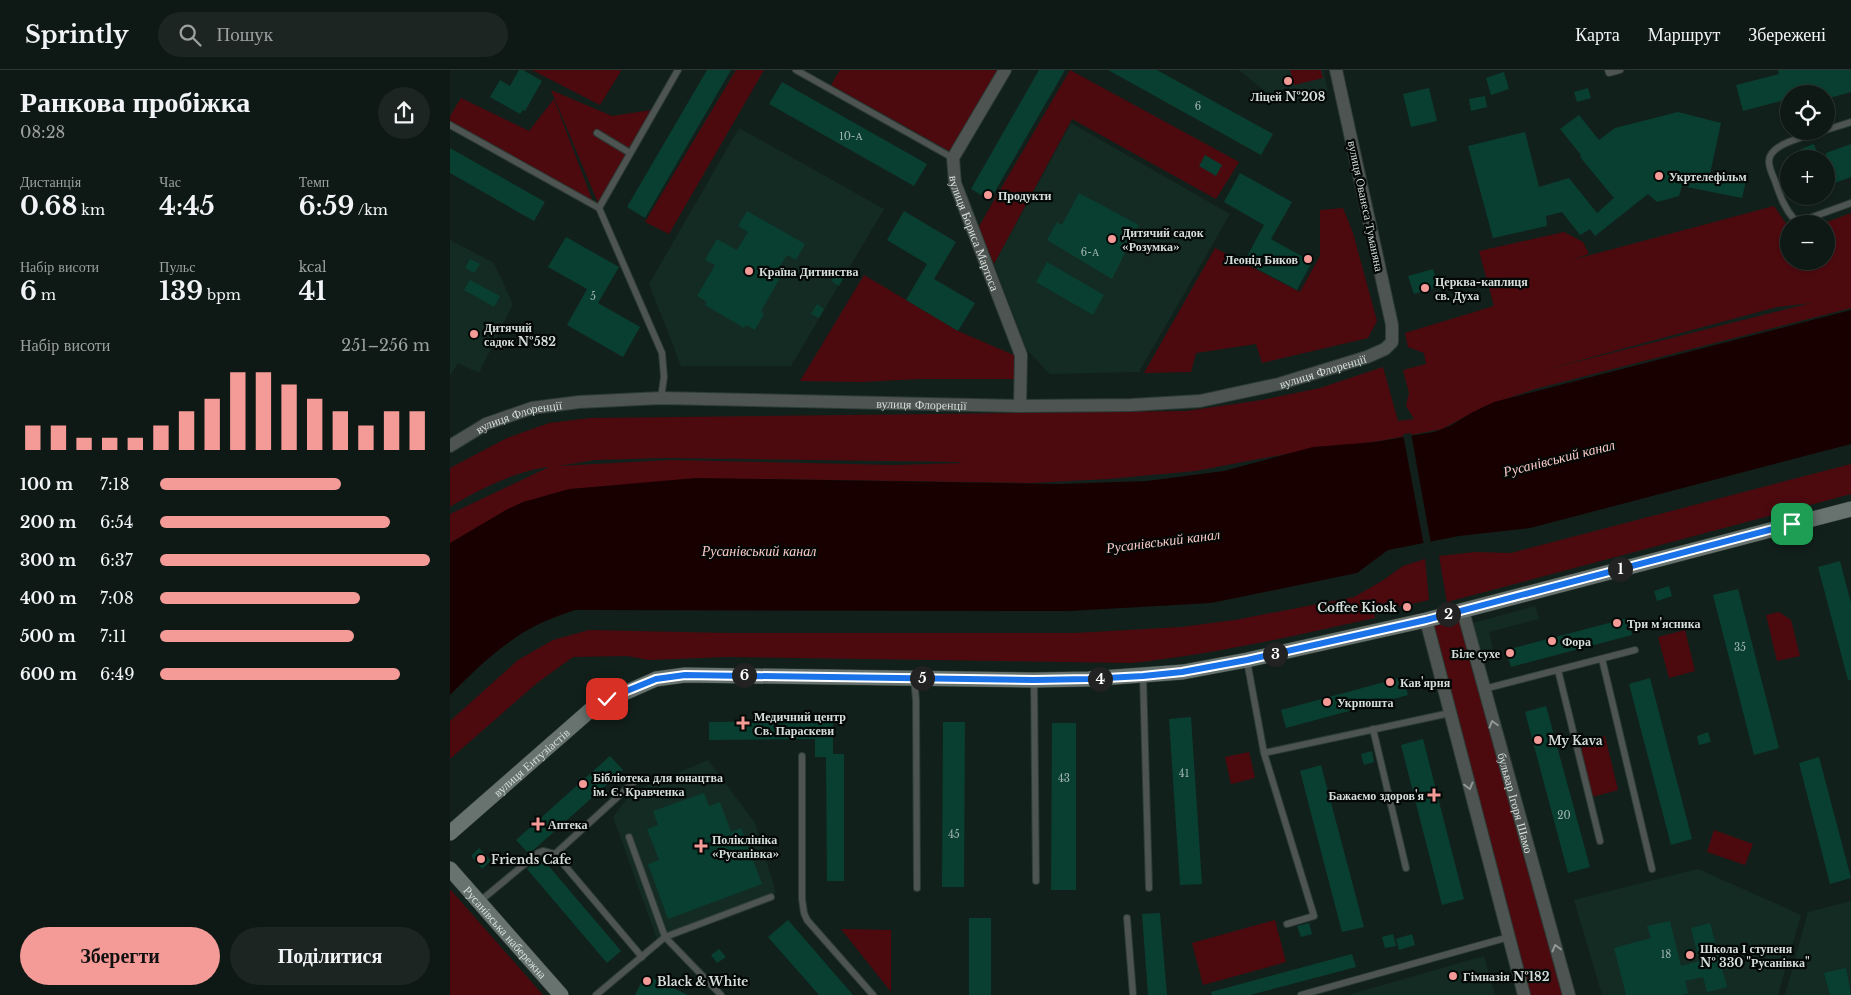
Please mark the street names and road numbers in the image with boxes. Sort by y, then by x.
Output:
street label: вулиця Ованеса Туманяна [1345,139,1387,273]
street label: вулиця Бориса Мартоса [947,175,1003,294]
street label: вулиця Флоренції [1277,350,1369,391]
street label: вулиця Флоренції [876,395,968,412]
street label: вулиця Флоренції [472,397,564,436]
street label: вулиця Ентузіастів [490,724,573,799]
street label: бульвар Ігоря Шамо [1495,751,1537,855]
street label: Русанівська набережна [461,883,551,982]

